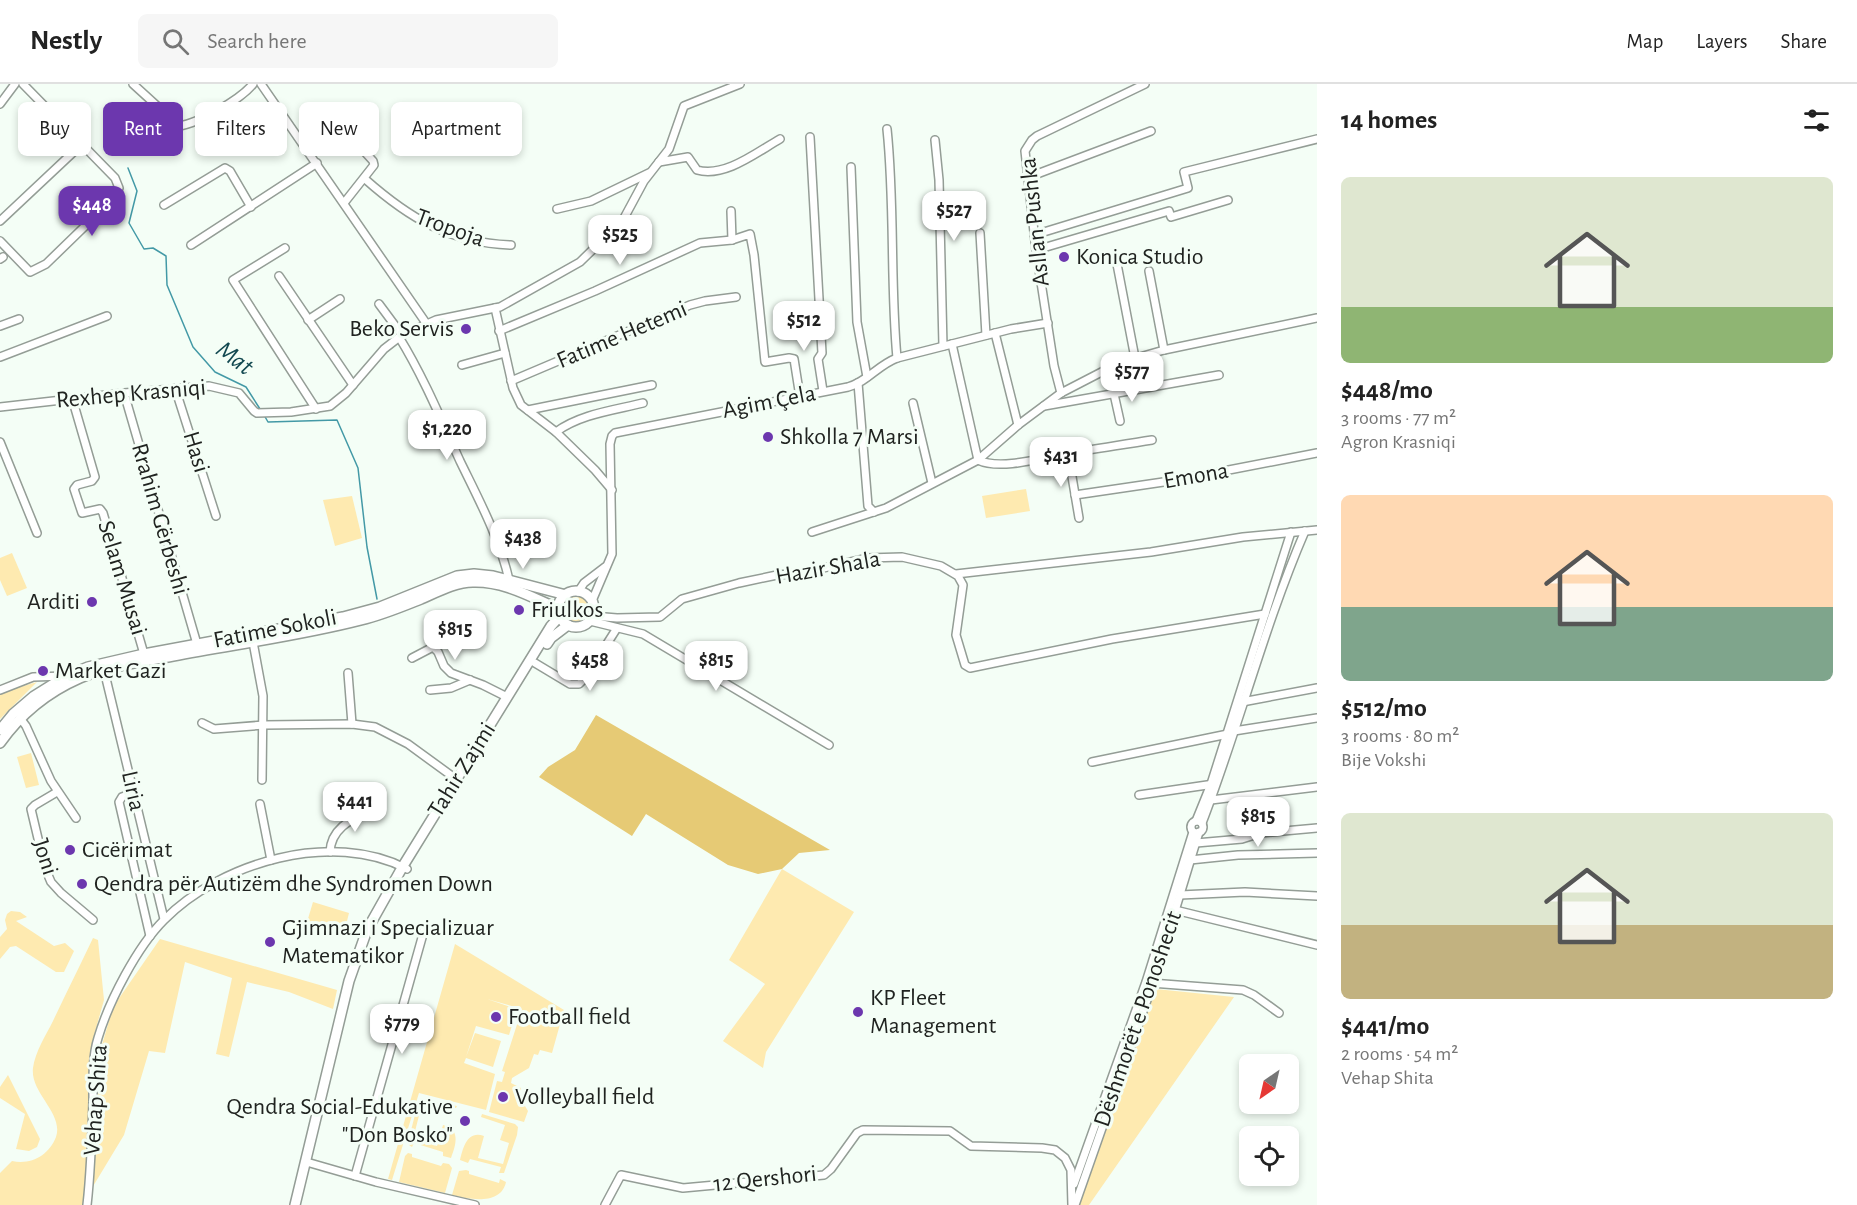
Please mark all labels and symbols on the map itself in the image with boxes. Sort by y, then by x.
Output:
street label: Asllan Pushka [1016,157,1054,287]
pin: $448 [56,186,128,237]
pin: $527 [918,191,990,242]
street label: Tropoja [412,205,488,251]
pin: $525 [584,215,656,266]
place label: Konica Studio [1076,245,1204,269]
marker: Konica Studio [1057,250,1071,264]
street label: Fatime Hetemi [553,297,691,373]
pin: $512 [768,301,840,352]
place label: Beko Servis [349,317,454,341]
marker: Beko Servis [459,322,473,336]
water label: Mat [212,336,259,380]
pin: $577 [1096,352,1168,403]
street label: Rexhep Krasniqi [55,375,207,413]
street label: Agim Çela [720,381,818,423]
pin: $1,220 [398,410,496,461]
place label: Shkolla 7 Marsi [780,425,919,449]
street label: Hasi [178,429,214,475]
marker: Shkolla 7 Marsi [761,430,775,444]
pin: $431 [1025,437,1097,488]
street label: Rrahim Gërbeshi [127,441,193,597]
street label: Emona [1162,458,1230,494]
street label: Selam Musai [93,518,151,638]
pin: $438 [487,519,559,570]
street label: Hazir Shala [774,547,882,589]
place label: Arditi [27,590,80,614]
marker: Arditi [85,595,99,609]
place label: Friulkos [531,598,603,622]
marker: Friulkos [512,603,526,617]
street label: Fatime Sokoli [211,605,339,653]
pin: $815 [419,610,491,661]
pin: $458 [554,641,626,692]
pin: $815 [680,641,752,692]
place label: Market Gazi [55,659,167,683]
marker: Market Gazi [36,664,50,678]
street label: Tahir Zajmi [424,719,500,821]
street label: Liria [117,769,149,813]
pin: $441 [319,782,391,833]
pin: $815 [1222,797,1294,848]
street label: Joni [28,836,62,878]
place label: Cicërimat [82,838,172,862]
marker: Cicërimat [63,843,77,857]
place label: Qendra për Autizëm dhe Syndromen Down [94,872,493,896]
marker: Qendra për Autizëm dhe Syndromen Down [75,877,89,891]
street label: Dëshmorët e Ponoshecit [1090,908,1186,1130]
place label: Gjimnazi i Specializuar Matematikor [282,916,494,968]
marker: Gjimnazi i Specializuar Matematikor [263,935,277,949]
place label: KP Fleet Management [870,986,996,1038]
pin: $779 [366,1004,438,1055]
place label: Football field [508,1005,631,1029]
marker: KP Fleet Management [851,1005,865,1019]
marker: Football field [489,1010,503,1024]
street label: Vehap Shita [80,1044,112,1156]
north arrow [1239,1054,1299,1114]
place label: Volleyball field [515,1085,654,1109]
marker: Volleyball field [496,1090,510,1104]
place label: Qendra Social-Edukative "Don Bosko" [226,1095,453,1147]
marker: Qendra Social-Edukative "Don Bosko" [458,1114,472,1128]
street label: 12 Qershori [712,1162,818,1196]

